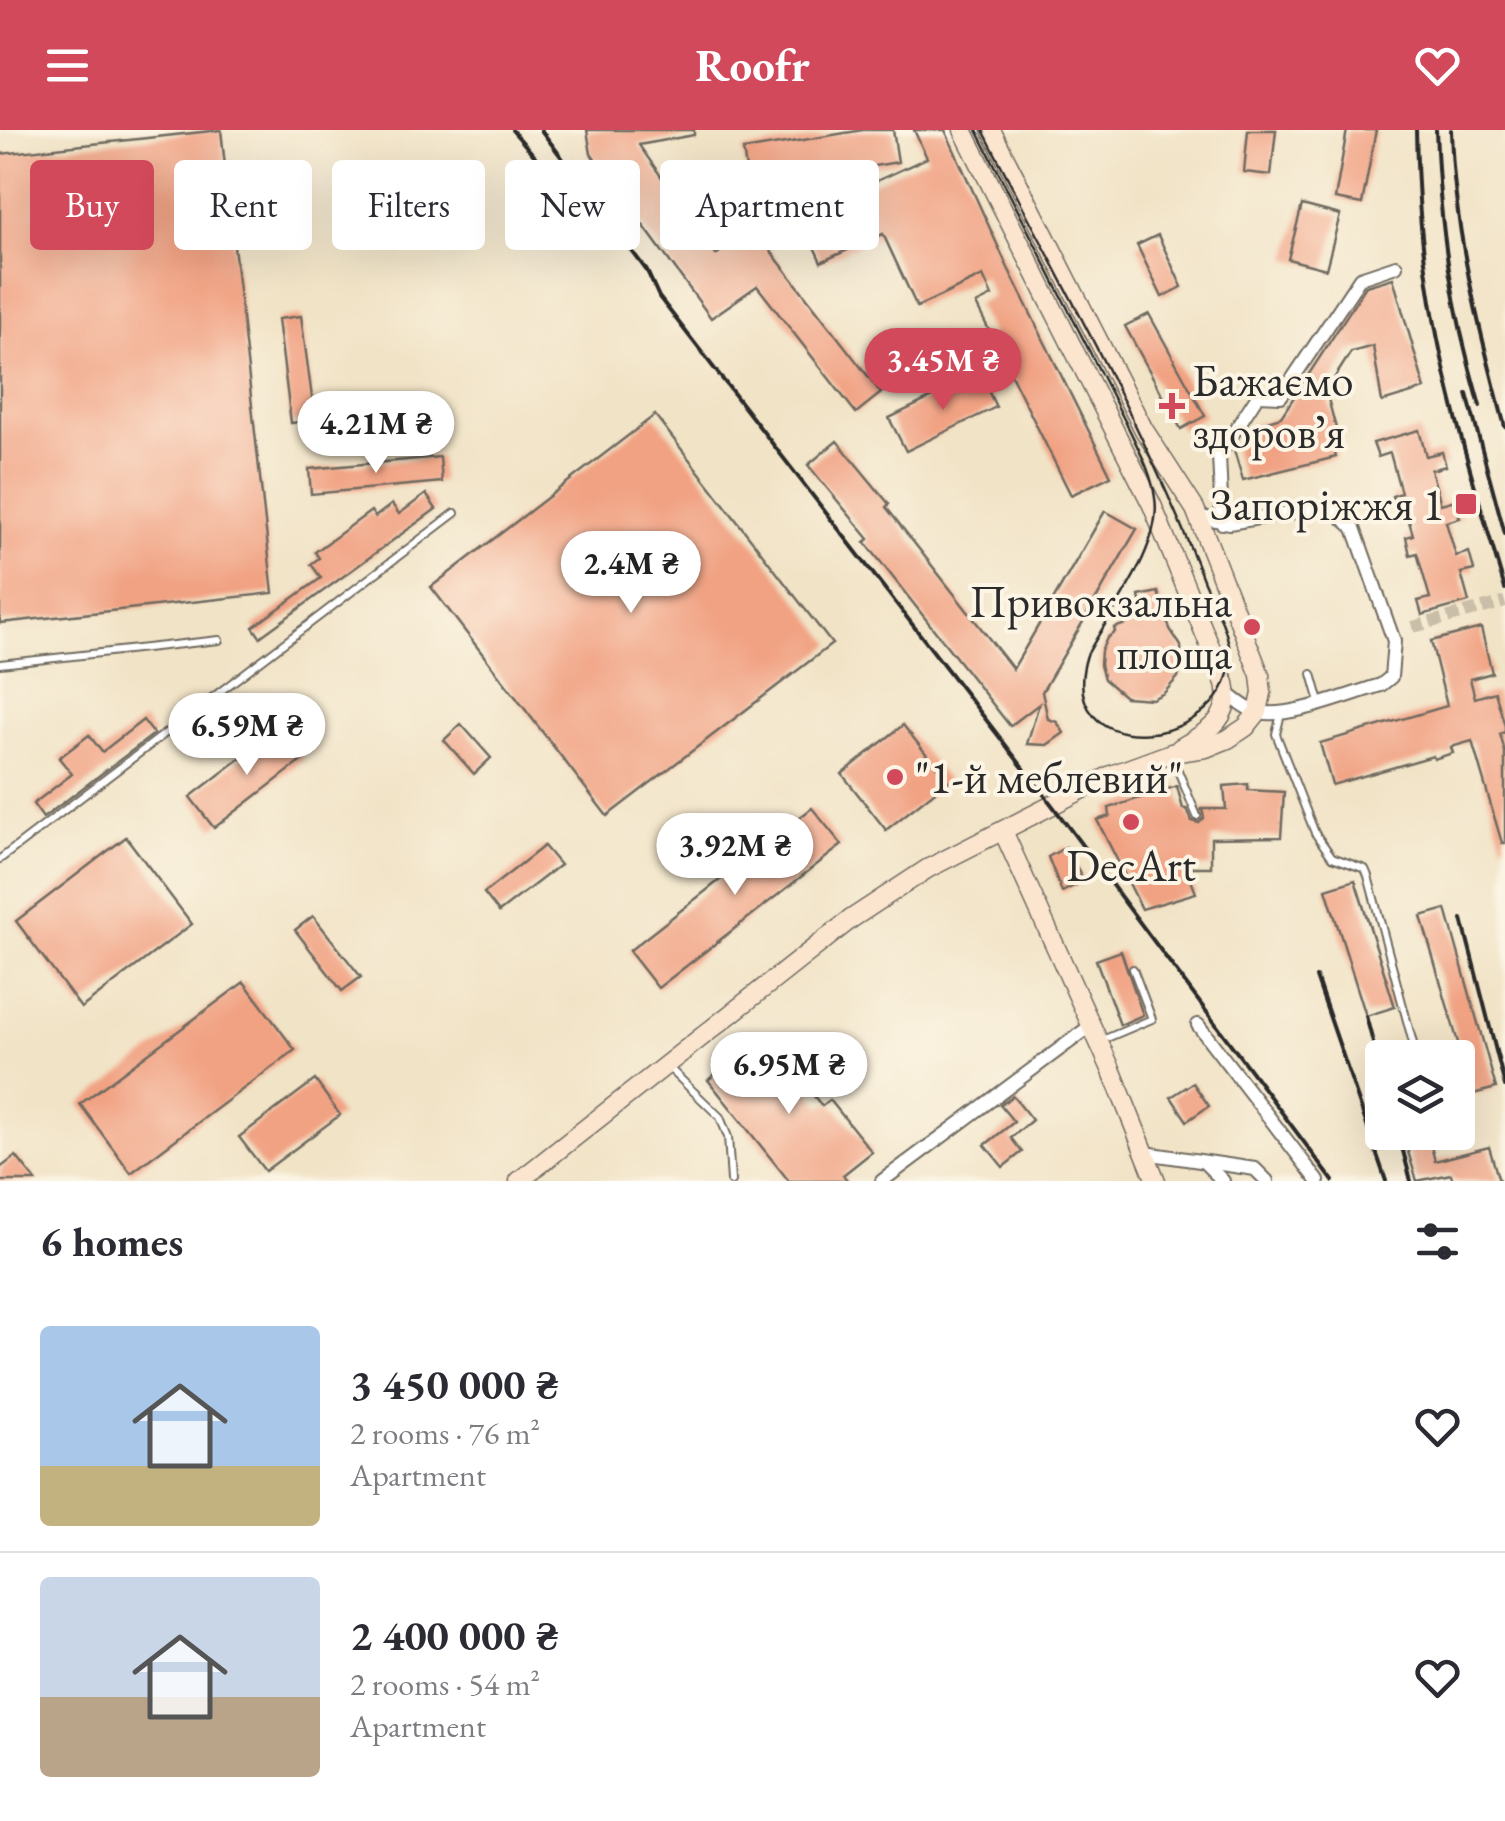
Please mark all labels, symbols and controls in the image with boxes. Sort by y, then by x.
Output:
text: Roofr [695,36,810,94]
icon: menu [40,38,95,93]
icon: heart [1410,38,1465,93]
chip: Buy [30,160,154,250]
chip: Rent [174,160,312,250]
chip: Filters [332,160,485,250]
chip: New [505,160,640,250]
chip: Apartment [660,160,879,250]
pin: 3.45M ₴ [851,328,1035,413]
text: 3.45M ₴ [886,339,1000,381]
place label: Бажаємо здоровʼя [1192,351,1353,461]
pin: 4.21M ₴ [284,391,468,476]
marker: Бажаємо здоровʼя [1161,395,1183,417]
text: 4.21M ₴ [319,402,433,444]
place label: Запоріжжя 1 [1210,475,1444,533]
marker: Запоріжжя 1 [1453,491,1479,517]
pin: 2.4M ₴ [550,531,712,616]
text: 2.4M ₴ [583,542,679,584]
place label: Привокзальна площа [970,572,1232,682]
marker: Привокзальна площа [1241,616,1263,638]
pin: 6.59M ₴ [155,693,339,778]
text: 6.59M ₴ [190,704,304,746]
place label: "1-й меблевий" [915,748,1183,806]
marker: "1-й меблевий" [884,766,906,788]
marker: DecArt [1120,811,1142,833]
pin: 3.92M ₴ [643,813,827,898]
text: 3.92M ₴ [678,824,792,866]
place label: DecArt [1066,836,1196,894]
pin: 6.95M ₴ [697,1032,881,1117]
map controls [1365,1040,1475,1150]
button: layers [1365,1040,1475,1150]
text: 6.95M ₴ [732,1043,846,1085]
text: 6 homes [40,1214,183,1269]
icon: filters [1410,1214,1465,1269]
text: 3 450 000 ₴ [350,1357,559,1412]
icon: home [120,1366,240,1486]
icon: heart [1410,1399,1465,1454]
text: 2 rooms · 76 m² [350,1412,540,1454]
text: Apartment [350,1454,486,1496]
text: 2 400 000 ₴ [350,1608,559,1663]
icon: home [120,1617,240,1737]
icon: heart [1410,1650,1465,1705]
text: 2 rooms · 54 m² [350,1663,540,1705]
text: Apartment [350,1705,486,1747]

